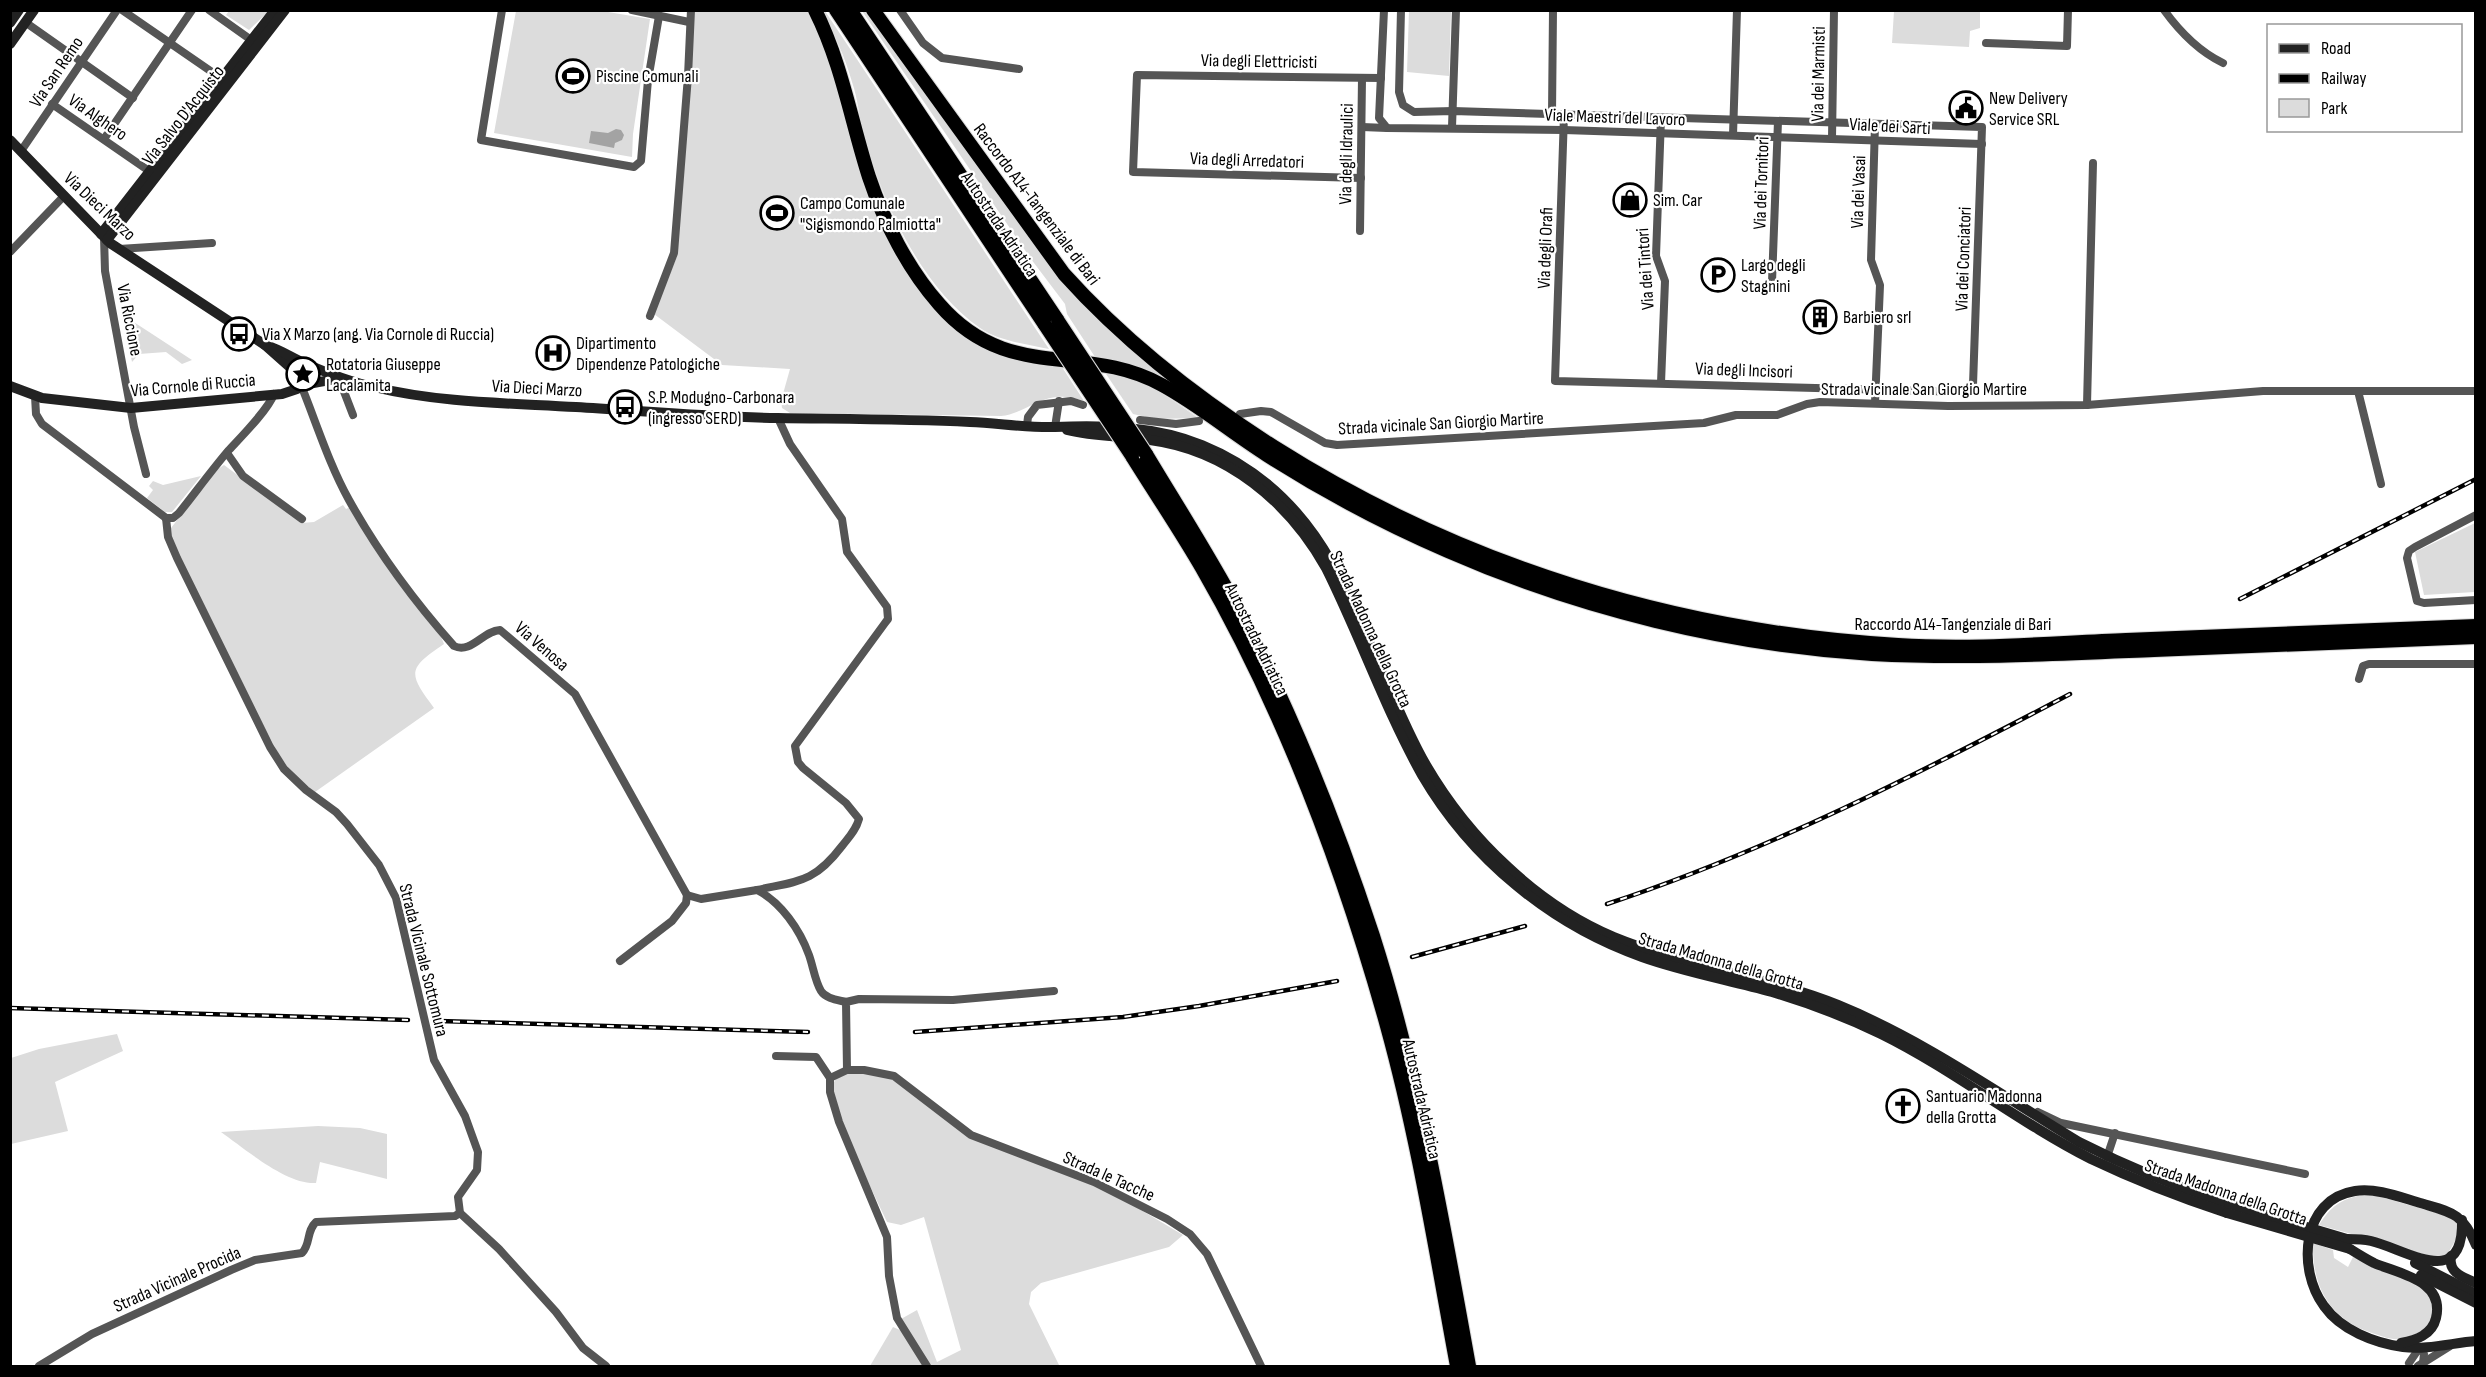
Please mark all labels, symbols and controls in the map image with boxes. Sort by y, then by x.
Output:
legend [2267,24,2462,132]
street label: Via dei Marmisti [1807,26,1830,122]
street label: Via San Remo [25,33,88,112]
text: Road [2321,38,2351,59]
street label: Via degli Elettricisti [1201,50,1317,73]
sports icon: Piscine Comunali [555,58,591,94]
street label: Via Salvo D'Acquisto [138,61,229,169]
place label: Piscine Comunali [596,66,699,87]
text: Railway [2321,68,2366,89]
place label: New Delivery Service SRL [1989,88,2068,130]
street label: Via Alghero [64,90,131,145]
public building icon: New Delivery Service SRL [1948,90,1984,126]
text: Park [2321,98,2347,119]
street label: Via degli Idraulici [1335,103,1358,205]
street label: Viale Maestri del Lavoro [1544,105,1686,130]
street label: Viale dei Sarti [1849,114,1931,139]
street label: Raccordo A14-Tangenziale di Bari [969,119,1104,289]
street label: Via dei Tornitori [1749,136,1774,230]
street label: Via degli Arredatori [1190,148,1304,173]
street label: Via dei Vasai [1847,155,1870,229]
street label: Autostrada Adriatica [956,167,1043,281]
street label: Via Dieci Marzo [59,168,140,245]
shop icon: Sim. Car [1612,182,1648,218]
place label: Sim. Car [1653,190,1702,211]
place label: Campo Comunale "Sigismondo Palmiotta" [800,193,941,235]
sports icon: Campo Comunale "Sigismondo Palmiotta" [759,195,795,231]
street label: Via dei Conciatori [1951,206,1976,312]
street label: Via degli Orafi [1534,207,1557,289]
street label: Via dei Tintori [1632,227,1659,311]
place label: Largo degli Stagnini [1741,255,1806,297]
parking icon: Largo degli Stagnini [1700,257,1736,293]
street label: Via Riccione [112,282,147,358]
building icon: Barbiero srl [1802,299,1838,335]
place label: Barbiero srl [1843,307,1911,328]
bus stop icon: Via X Marzo (ang. Via Cornole di Ruccia) [221,316,257,352]
place label: Via X Marzo (ang. Via Cornole di Ruccia) [262,324,494,345]
place label: Dipartimento Dipendenze Patologiche [576,333,720,375]
hospital icon: Dipartimento Dipendenze Patologiche [535,335,571,371]
place label: Rotatoria Giuseppe Lacalamita [326,354,441,396]
place icon: Rotatoria Giuseppe Lacalamita [285,356,321,392]
street label: Via degli Incisori [1695,358,1793,383]
street label: Via Cornole di Ruccia [130,370,256,401]
street label: Via Dieci Marzo [491,376,583,401]
street label: Strada vicinale San Giorgio Martire [1821,379,2027,400]
place label: S.P. Modugno-Carbonara (ingresso SERD) [648,387,795,429]
bus stop icon: S.P. Modugno-Carbonara (ingresso SERD) [607,389,643,425]
street label: Strada vicinale San Giorgio Martire [1338,408,1544,439]
street label: Strada Madonna della Grotta [1325,548,1416,711]
street label: Autostrada Adriatica [1220,579,1293,699]
street label: Raccordo A14-Tangenziale di Bari [1855,614,2051,635]
street label: Via Venosa [510,617,573,676]
street label: Strada Vicinale Sottomura [394,882,453,1039]
street label: Strada Madonna della Grotta [1636,928,1806,995]
street label: Autostrada Adriatica [1397,1036,1446,1161]
place label: Santuario Madonna della Grotta [1926,1086,2042,1128]
church icon: Santuario Madonna della Grotta [1885,1088,1921,1124]
street label: Strada le Tacche [1060,1147,1158,1206]
street label: Strada Madonna della Grotta [2142,1155,2310,1230]
street label: Strada Vicinale Procida [110,1242,244,1317]

